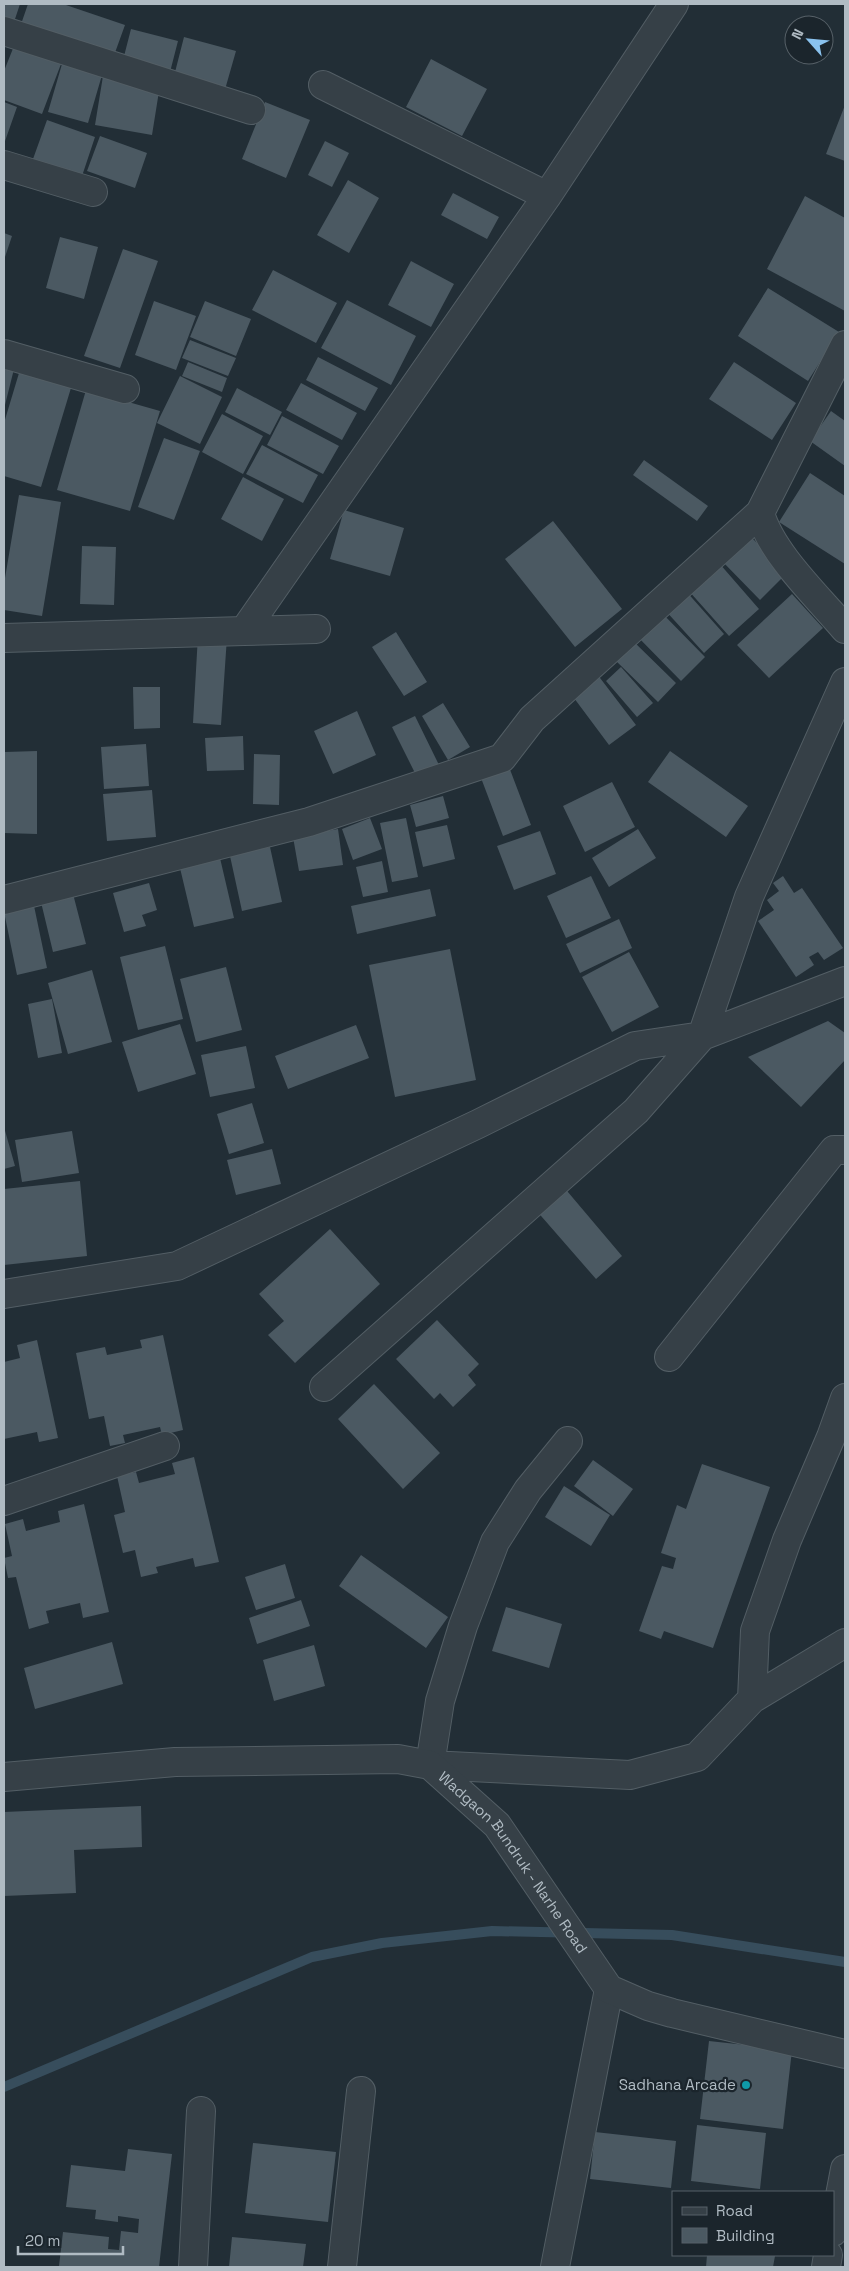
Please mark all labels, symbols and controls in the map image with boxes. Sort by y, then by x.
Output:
north arrow [784,15,834,65]
text: N [787,26,808,42]
street label: Wadgaon Bundruk - Narhe Road [435,1767,592,1957]
place label: Sadhana Arcade [619,2075,736,2094]
marker: Sadhana Arcade [740,2079,752,2091]
legend [672,2191,834,2256]
text: Road [716,2201,753,2220]
scale bar [18,2224,122,2256]
text: Building [716,2226,775,2245]
text: 20 m [25,2231,60,2250]

